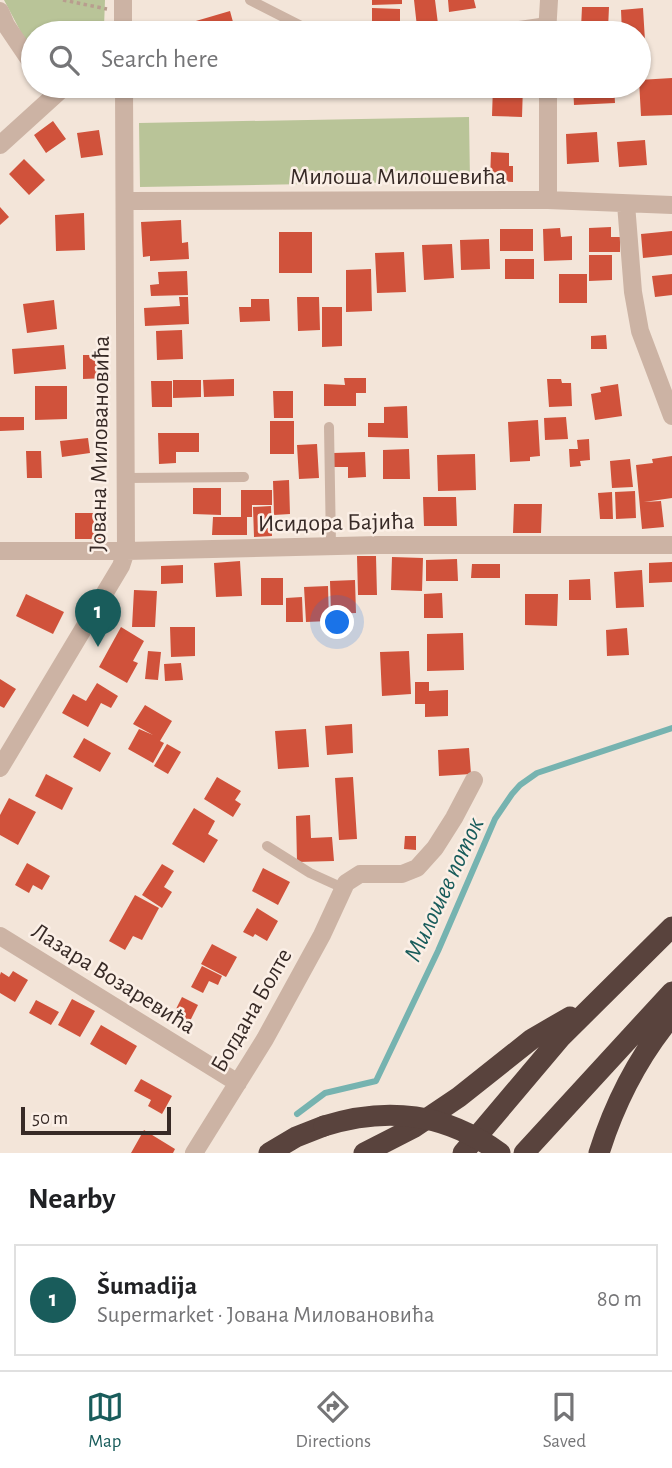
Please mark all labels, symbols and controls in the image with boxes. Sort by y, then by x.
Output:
search box [21,21,651,98]
icon: search [45,41,83,79]
text: Search here [101,46,219,72]
street label: Милоша Милошевића [290,165,506,189]
street label: Јована Миловановића [86,335,114,553]
street label: Исидора Бајића [257,510,415,536]
pin: 1 [75,589,121,647]
your location [320,605,354,639]
water label: Милошев поток [399,813,489,965]
street label: Лазара Возаревића [27,919,200,1039]
street label: Богдана Болте [207,945,297,1076]
scale bar [21,1104,172,1136]
text: 50 m [32,1109,68,1128]
text: Nearby [28,1184,116,1214]
text: Šumadija [97,1273,197,1299]
text: 1 [49,1288,57,1311]
text: 80 m [597,1288,642,1311]
text: Supermarket · Јована Миловановића [97,1304,434,1327]
tab: Map [86,1388,124,1453]
tab: Directions [295,1388,371,1453]
tab: Saved [543,1388,586,1453]

